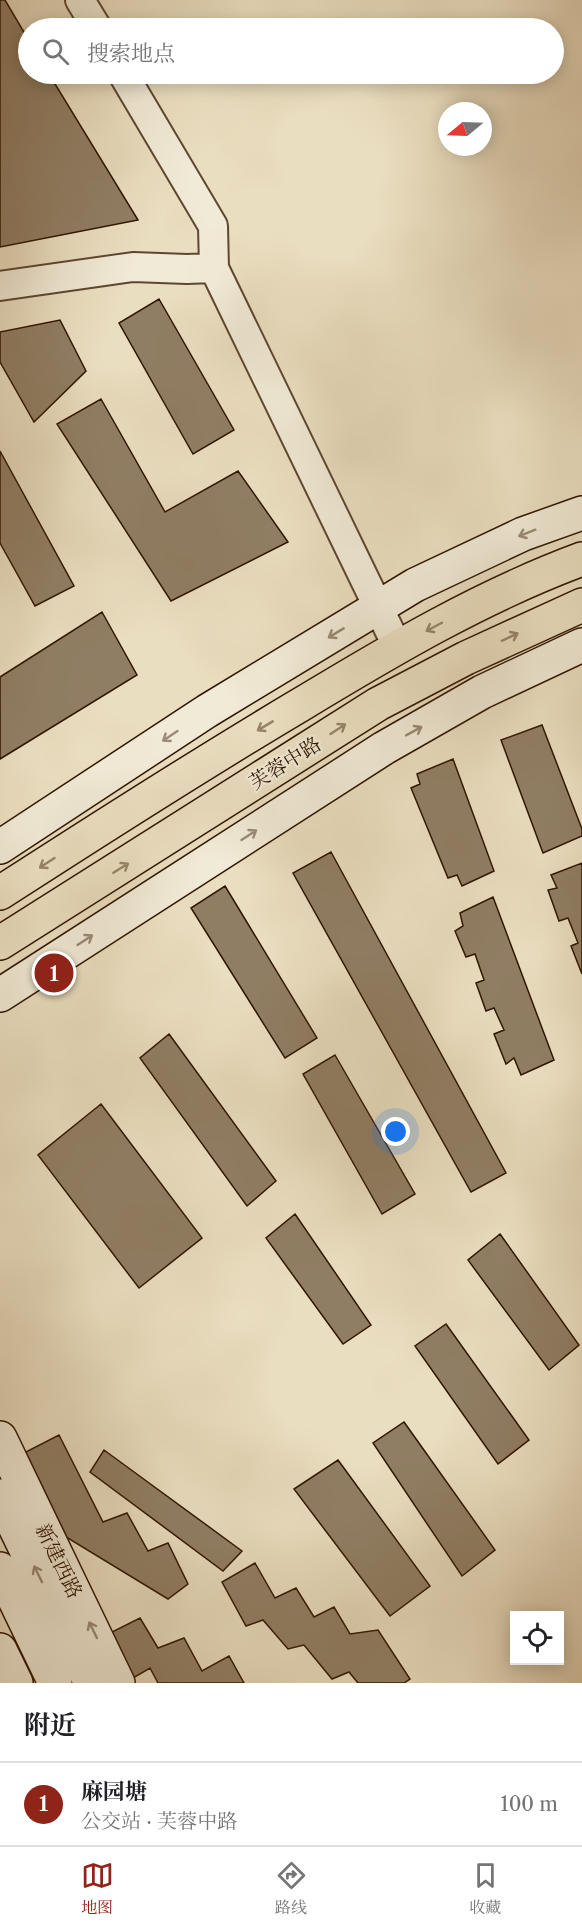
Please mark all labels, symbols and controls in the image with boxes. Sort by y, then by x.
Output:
search box [18,18,564,84]
icon: search [39,35,72,68]
text: 搜索地点 [87,40,175,67]
north arrow [438,102,492,156]
one-way arrow [518,528,537,539]
one-way arrow [425,622,443,633]
one-way arrow [328,628,345,640]
one-way arrow [501,631,519,643]
one-way arrow [257,720,274,732]
one-way arrow [330,723,346,735]
one-way arrow [404,725,422,736]
one-way arrow [162,730,179,742]
street label: 芙蓉中路 [245,732,325,794]
one-way arrow [240,829,257,841]
one-way arrow [39,857,56,869]
one-way arrow [112,861,129,873]
one-way arrow [76,934,93,946]
pin: 1 [34,950,74,996]
your location [381,1117,410,1146]
street label: 新建西路 [31,1520,87,1602]
one-way arrow [32,1565,43,1583]
map controls [510,1611,564,1665]
button: locate [510,1611,564,1665]
one-way arrow [86,1622,98,1640]
text: 附近 [24,1709,76,1741]
text: 麻园塘 [81,1778,147,1805]
text: 1 [39,1792,48,1816]
text: 100 m [500,1792,558,1816]
text: 公交站 · 芙蓉中路 [81,1809,237,1833]
tab: 地图 [81,1859,114,1918]
tab: 路线 [275,1859,308,1918]
tab: 收藏 [469,1859,502,1918]

